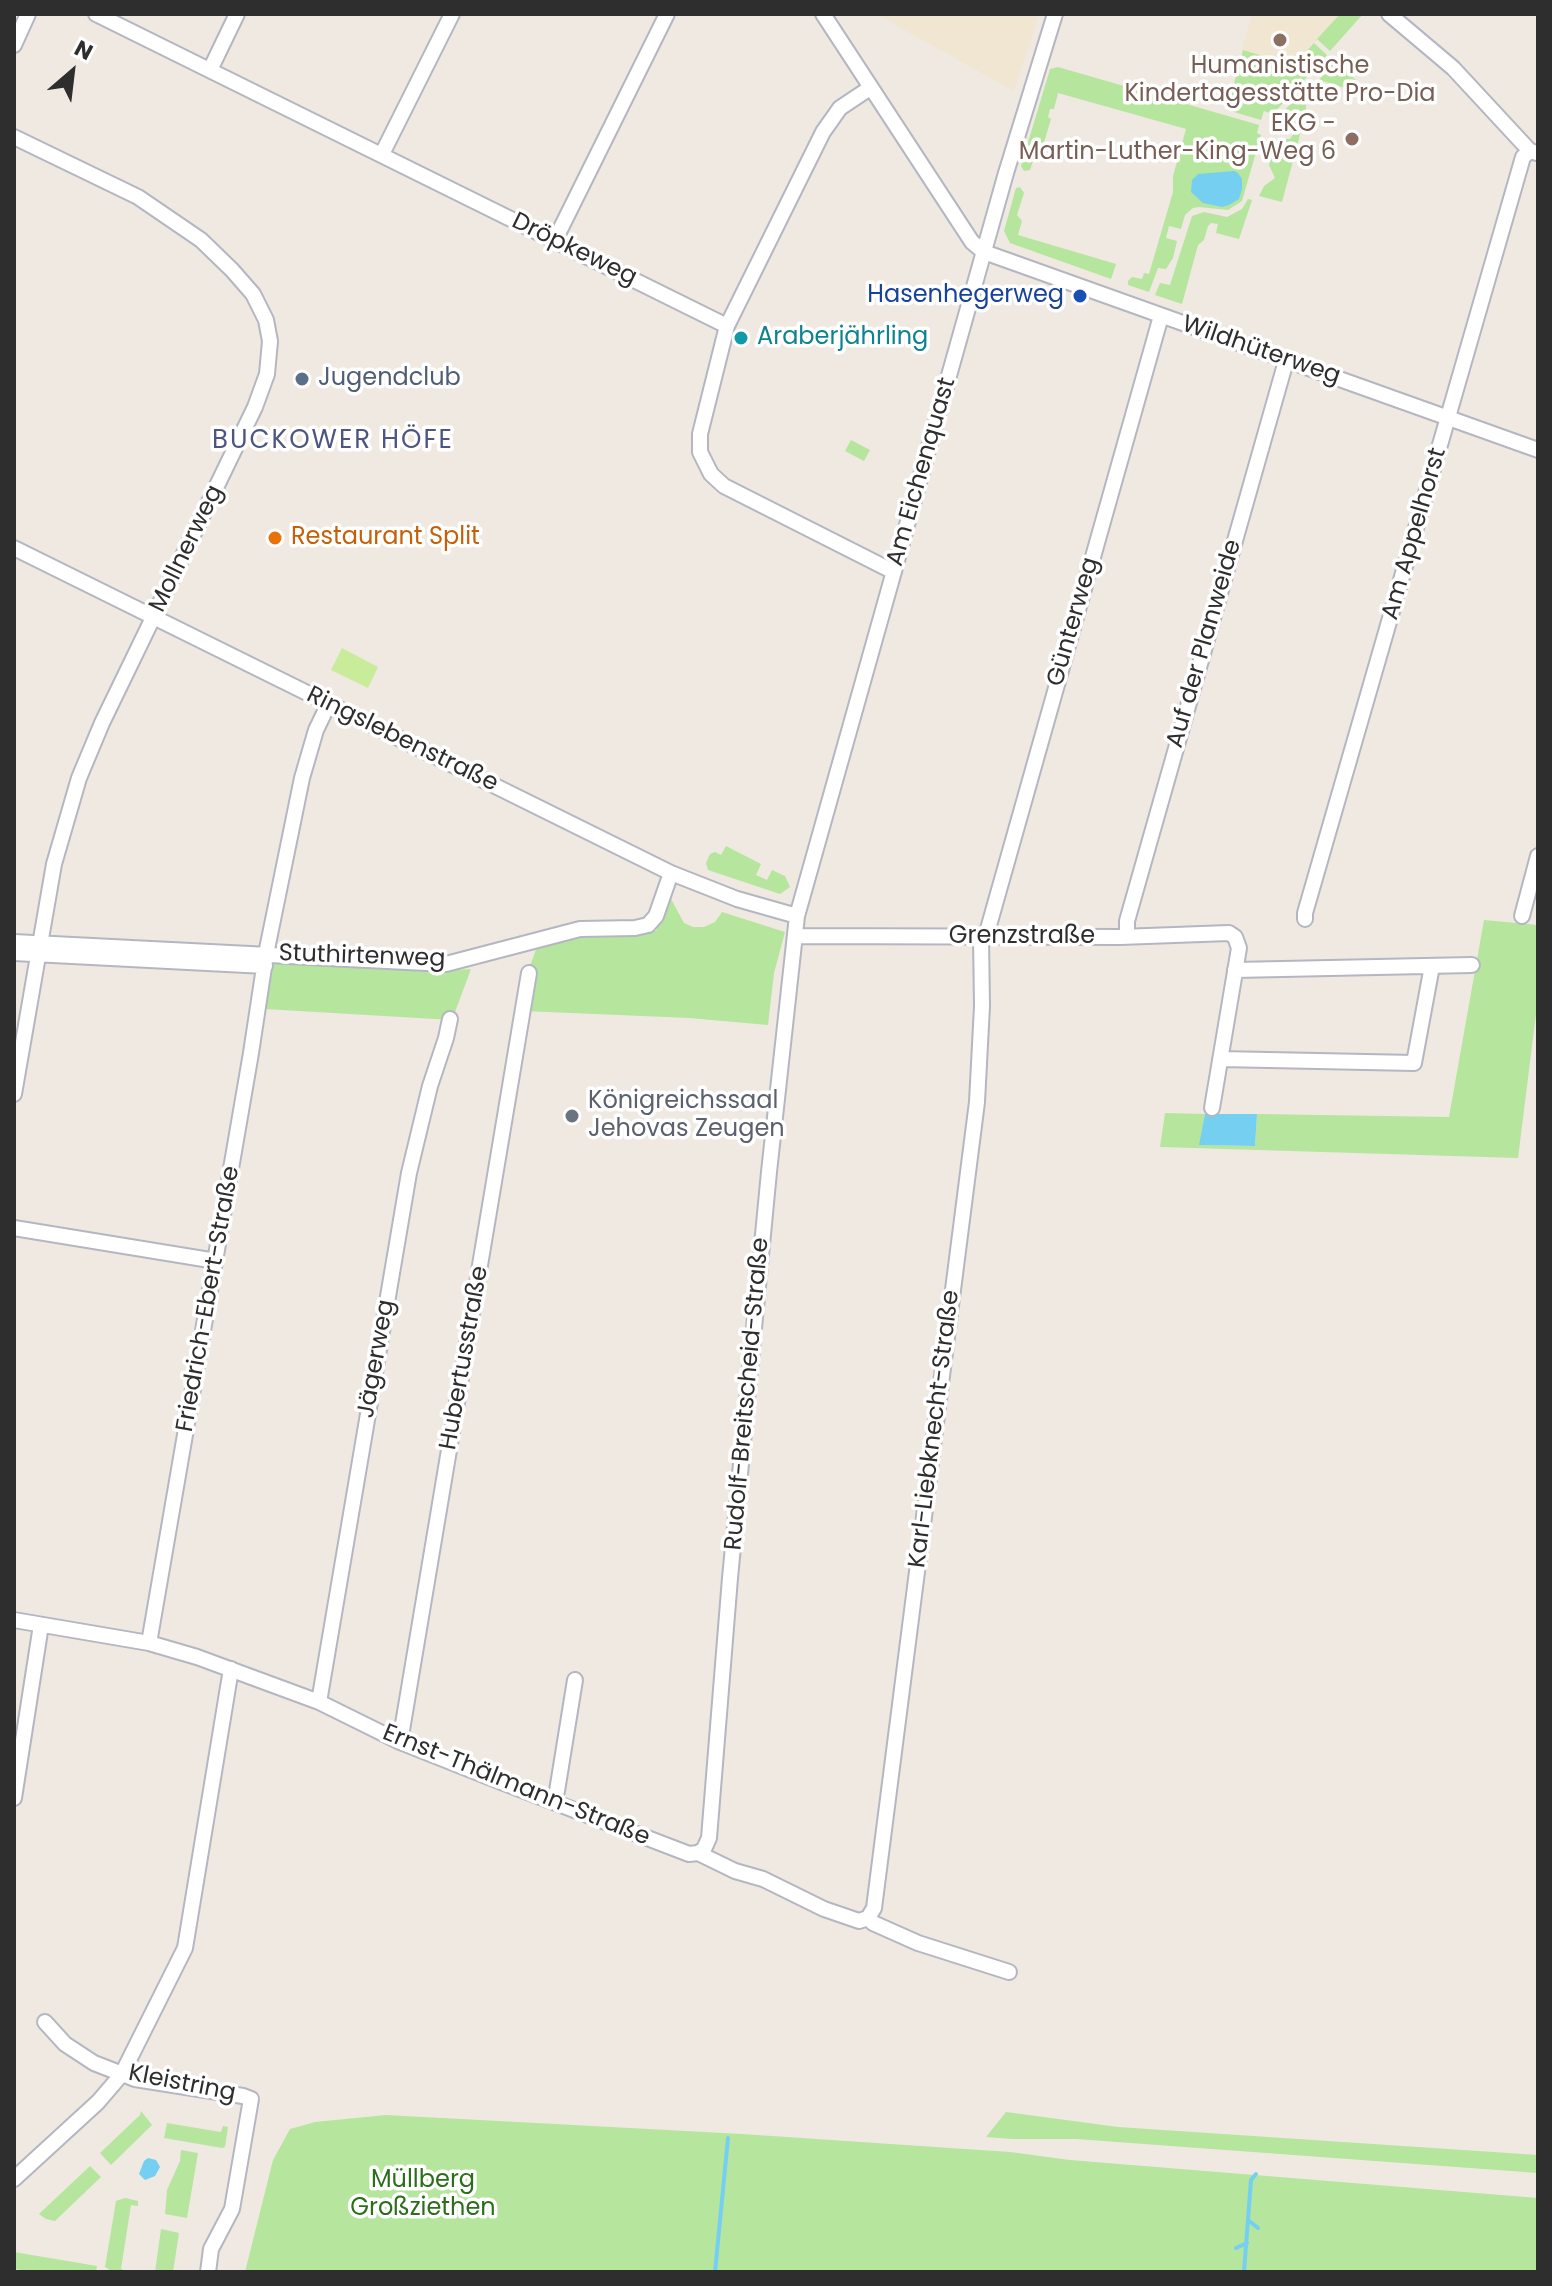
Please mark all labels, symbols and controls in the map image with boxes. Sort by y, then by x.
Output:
marker: Humanistische Kindertagesstätte Pro-Dia [1271,31,1289,49]
north arrow [32,32,112,112]
text: N [69,33,98,68]
place label: Humanistische Kindertagesstätte Pro-Dia [1124,53,1436,109]
place label: EKG - Martin-Luther-King-Weg 6 [1019,111,1336,167]
marker: EKG - Martin-Luther-King-Weg 6 [1343,130,1361,148]
street label: Dröpkeweg [507,207,641,293]
place label: Hasenhegerweg [867,282,1064,310]
marker: Hasenhegerweg [1071,287,1089,305]
street label: Wildhüterweg [1178,310,1344,392]
place label: Araberjährling [757,324,928,352]
marker: Araberjährling [732,329,750,347]
place label: Jugendclub [318,365,461,393]
marker: Jugendclub [293,370,311,388]
street label: Am Eichenquast [881,374,963,570]
district label: BUCKOWER HÖFE [212,425,454,457]
street label: Am Appelhorst [1377,445,1453,623]
street label: Mollnerweg [144,481,230,617]
place label: Restaurant Split [291,524,480,552]
marker: Restaurant Split [266,529,284,547]
street label: Auf der Planweide [1161,537,1249,751]
street label: Günterweg [1042,554,1106,690]
street label: Ringslebenstraße [302,681,502,799]
street label: Grenzstraße [949,923,1095,951]
street label: Stuthirtenweg [278,940,446,974]
place label: Königreichssaal Jehovas Zeugen [588,1088,785,1144]
marker: Königreichssaal Jehovas Zeugen [563,1107,581,1125]
street label: Friedrich-Ebert-Straße [171,1164,247,1434]
street label: Rudolf-Breitscheid-Straße [720,1237,776,1551]
street label: Hubertusstraße [435,1264,495,1452]
street label: Karl-Liebknecht-Straße [904,1288,966,1570]
street label: Jägerweg [352,1298,402,1420]
street label: Ernst-Thälmann-Straße [378,1719,654,1853]
street label: Kleistring [126,2059,238,2109]
park label: Müllberg Großziethen [350,2167,496,2223]

